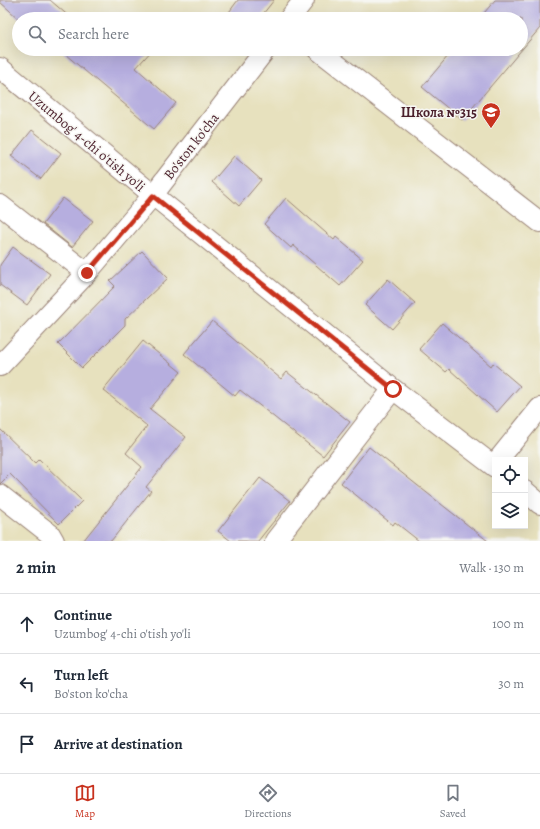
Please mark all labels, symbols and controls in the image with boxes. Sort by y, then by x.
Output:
search box [12,12,528,56]
icon: search [26,23,48,45]
text: Search here [58,24,129,44]
street label: Uzumbog' 4-chi o'tish yo'li [24,87,149,196]
school or university icon: Школа №315 [480,101,502,129]
place label: Школа №315 [401,103,477,122]
street label: Bo'ston ko'cha [159,109,224,184]
route end [78,264,96,282]
route start [384,380,402,398]
map controls [492,457,528,529]
button: locate [492,457,528,493]
button: layers [492,493,528,529]
text: 2 min [16,556,56,579]
text: Walk · 130 m [459,559,524,576]
text: Continue [54,605,112,625]
icon: ahead [16,613,38,635]
text: 100 m [492,615,524,632]
text: Uzumbog' 4-chi o'tish yo'li [54,625,191,642]
text: Turn left [54,665,109,685]
icon: left [16,673,38,695]
text: 30 m [498,675,524,692]
text: Bo'ston ko'cha [54,685,128,702]
icon: arrive [16,733,38,755]
text: Arrive at destination [54,734,183,754]
tab: Map [74,782,96,821]
tab: Directions [244,782,292,821]
tab: Saved [440,782,466,821]

